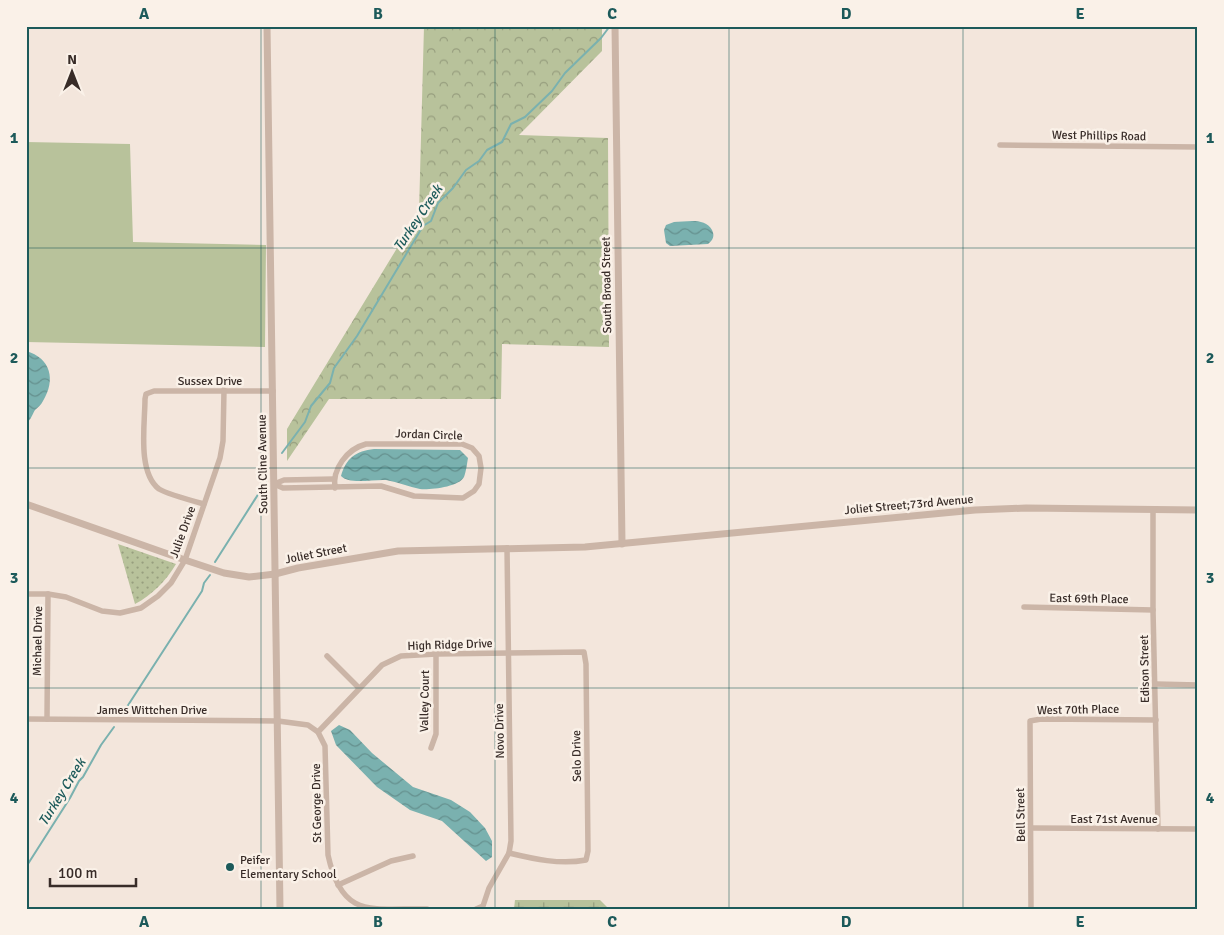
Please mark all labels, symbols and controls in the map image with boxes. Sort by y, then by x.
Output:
text: A [139,4,150,24]
text: B [373,4,383,24]
text: C [607,4,617,24]
text: D [841,4,852,24]
text: E [1075,4,1085,24]
north arrow [48,48,98,98]
text: N [67,51,77,68]
text: 1 [10,128,19,148]
street label: West Phillips Road [1052,128,1146,144]
text: 1 [1206,128,1215,148]
water label: Turkey Creek [390,180,447,254]
street label: South Broad Street [599,237,615,333]
text: 2 [10,348,18,368]
text: 2 [1206,348,1214,368]
street label: Sussex Drive [178,374,242,389]
street label: South Cline Avenue [255,414,271,514]
street label: Jordan Circle [395,426,463,444]
street label: Joliet Street;73rd Avenue [844,492,974,518]
street label: Julie Drive [167,504,199,560]
street label: Joliet Street [284,541,348,567]
text: 3 [10,568,18,588]
text: 3 [1206,568,1214,588]
street label: East 69th Place [1049,591,1129,607]
street label: Michael Drive [30,606,46,676]
street label: Edison Street [1137,635,1153,703]
street label: High Ridge Drive [407,636,493,654]
street label: Valley Court [417,670,433,732]
street label: West 70th Place [1037,702,1119,718]
street label: James Wittchen Drive [97,703,207,718]
street label: Novo Drive [492,703,508,759]
street label: Selo Drive [569,730,585,782]
water label: Turkey Creek [35,754,90,829]
street label: St George Drive [309,763,325,843]
text: 4 [10,788,19,808]
street label: Bell Street [1013,788,1029,842]
text: 4 [1206,788,1215,808]
street label: East 71st Avenue [1070,812,1158,827]
place label: Peifer Elementary School [240,853,337,882]
scale bar [50,855,136,887]
marker: Peifer Elementary School [224,861,236,873]
text: 100 m [58,864,98,882]
text: A [139,912,150,932]
text: B [373,912,383,932]
text: C [607,912,617,932]
text: D [841,912,852,932]
text: E [1075,912,1085,932]

